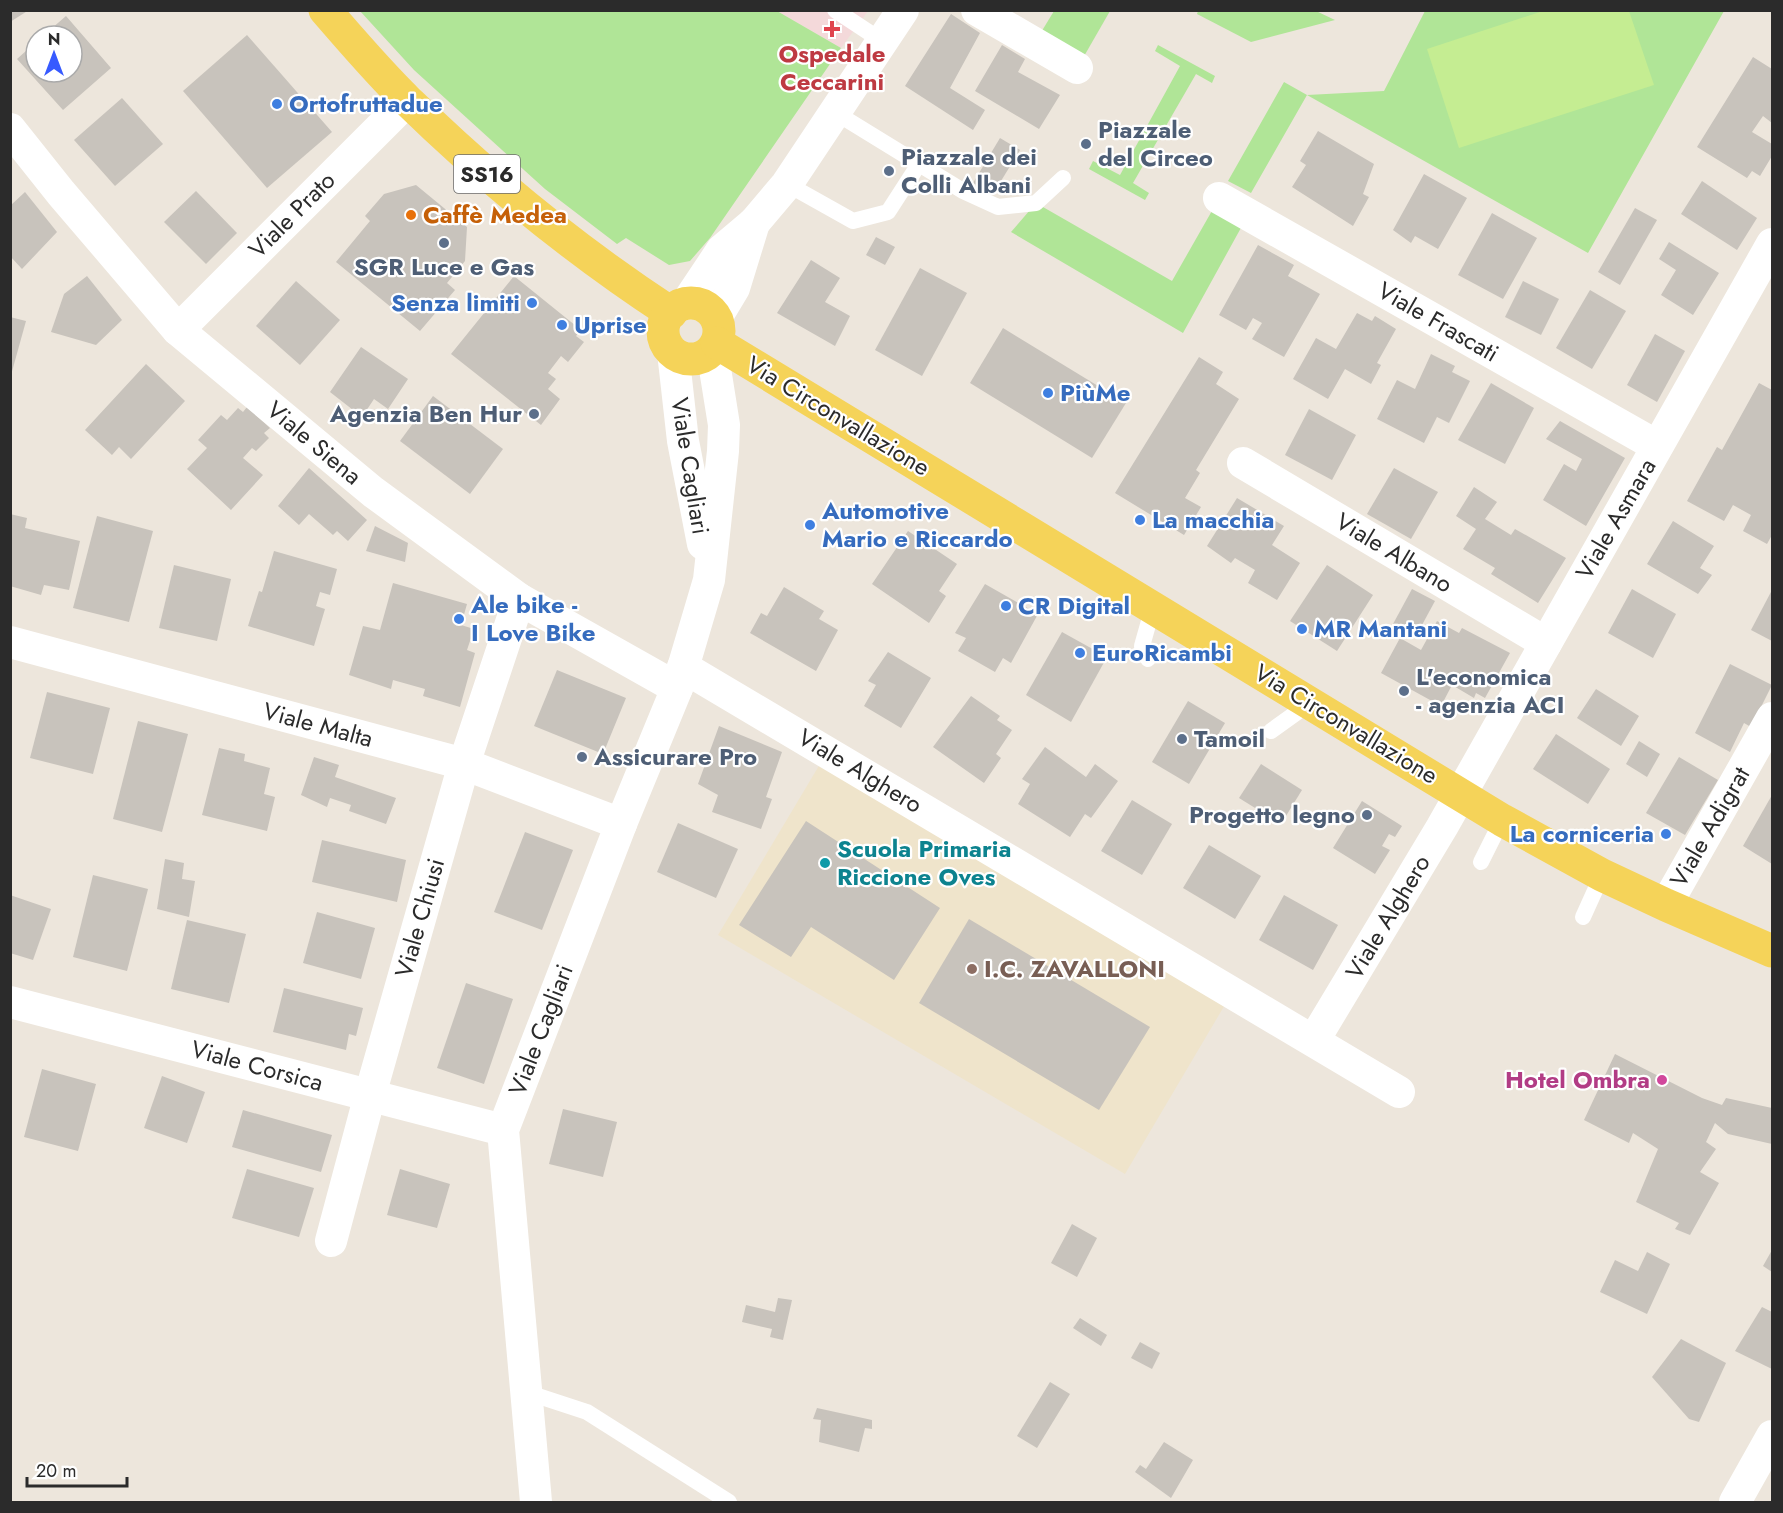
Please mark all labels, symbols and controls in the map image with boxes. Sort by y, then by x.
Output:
marker: Ospedale Ceccarini [823,20,841,38]
north arrow [24,24,84,84]
text: N [48,28,60,51]
place label: Ospedale Ceccarini [778,36,886,99]
place label: Ortofruttadue [289,86,443,121]
marker: Ortofruttadue [270,97,284,111]
place label: Piazzale del Circeo [1098,112,1213,175]
marker: Piazzale del Circeo [1079,137,1093,151]
place label: Piazzale dei Colli Albani [901,139,1037,202]
road number: SS16 [454,155,520,193]
street label: Viale Prato [240,163,343,266]
marker: Piazzale dei Colli Albani [882,164,896,178]
place label: Caffè Medea [423,197,567,232]
marker: Caffè Medea [404,208,418,222]
marker: SGR Luce e Gas [437,236,451,250]
place label: SGR Luce e Gas [354,249,534,284]
street label: Viale Frascati [1371,273,1505,370]
place label: Senza limiti [391,285,520,320]
marker: Senza limiti [525,296,539,310]
place label: Uprise [574,307,647,342]
marker: Uprise [555,318,569,332]
street label: Via Circonvallazione [740,347,937,484]
place label: PiùMe [1060,375,1131,410]
marker: PiùMe [1041,386,1055,400]
street label: Viale Siena [259,392,369,493]
street label: Viale Cagliari [662,395,719,537]
place label: Agenzia Ben Hur [329,396,522,431]
marker: Agenzia Ben Hur [527,407,541,421]
street label: Viale Asmara [1567,452,1664,586]
place label: Automotive Mario e Riccardo [821,493,1013,556]
place label: La macchia [1152,502,1274,537]
street label: Viale Albano [1329,504,1459,601]
marker: La macchia [1133,513,1147,527]
marker: Automotive Mario e Riccardo [803,518,817,532]
place label: Ale bike - I Love Bike [470,587,595,650]
place label: CR Digital [1018,588,1130,623]
marker: CR Digital [999,599,1013,613]
place label: MR Mantani [1314,611,1447,646]
marker: Ale bike - I Love Bike [452,612,466,626]
marker: MR Mantani [1295,622,1309,636]
place label: EuroRicambi [1092,635,1232,670]
marker: EuroRicambi [1073,646,1087,660]
street label: Via Circonvallazione [1248,655,1445,792]
place label: L'economica - agenzia ACI [1416,659,1564,722]
marker: L'economica - agenzia ACI [1397,684,1411,698]
street label: Viale Malta [259,693,377,756]
street label: Viale Alghero [791,720,929,822]
place label: Tamoil [1194,721,1265,756]
marker: Tamoil [1175,732,1189,746]
place label: Assicurare Pro [593,739,757,774]
marker: Assicurare Pro [575,750,589,764]
street label: Viale Adigrat [1661,760,1758,893]
place label: Progetto legno [1189,797,1355,832]
marker: Progetto legno [1360,808,1374,822]
place label: La corniceria [1510,816,1654,851]
marker: La corniceria [1659,827,1673,841]
place label: Scuola Primaria Riccione Oves [837,831,1011,894]
street label: Viale Alghero [1337,848,1439,986]
street label: Viale Chiusi [386,854,453,982]
marker: Scuola Primaria Riccione Oves [818,856,832,870]
place label: I.C. ZAVALLONI [984,951,1165,986]
street label: Viale Cagliari [499,959,582,1101]
marker: I.C. ZAVALLONI [965,962,979,976]
street label: Viale Corsica [187,1031,327,1100]
place label: Hotel Ombra [1505,1062,1650,1097]
marker: Hotel Ombra [1655,1073,1669,1087]
scale bar [27,1450,128,1488]
text: 20 m [36,1458,76,1484]

